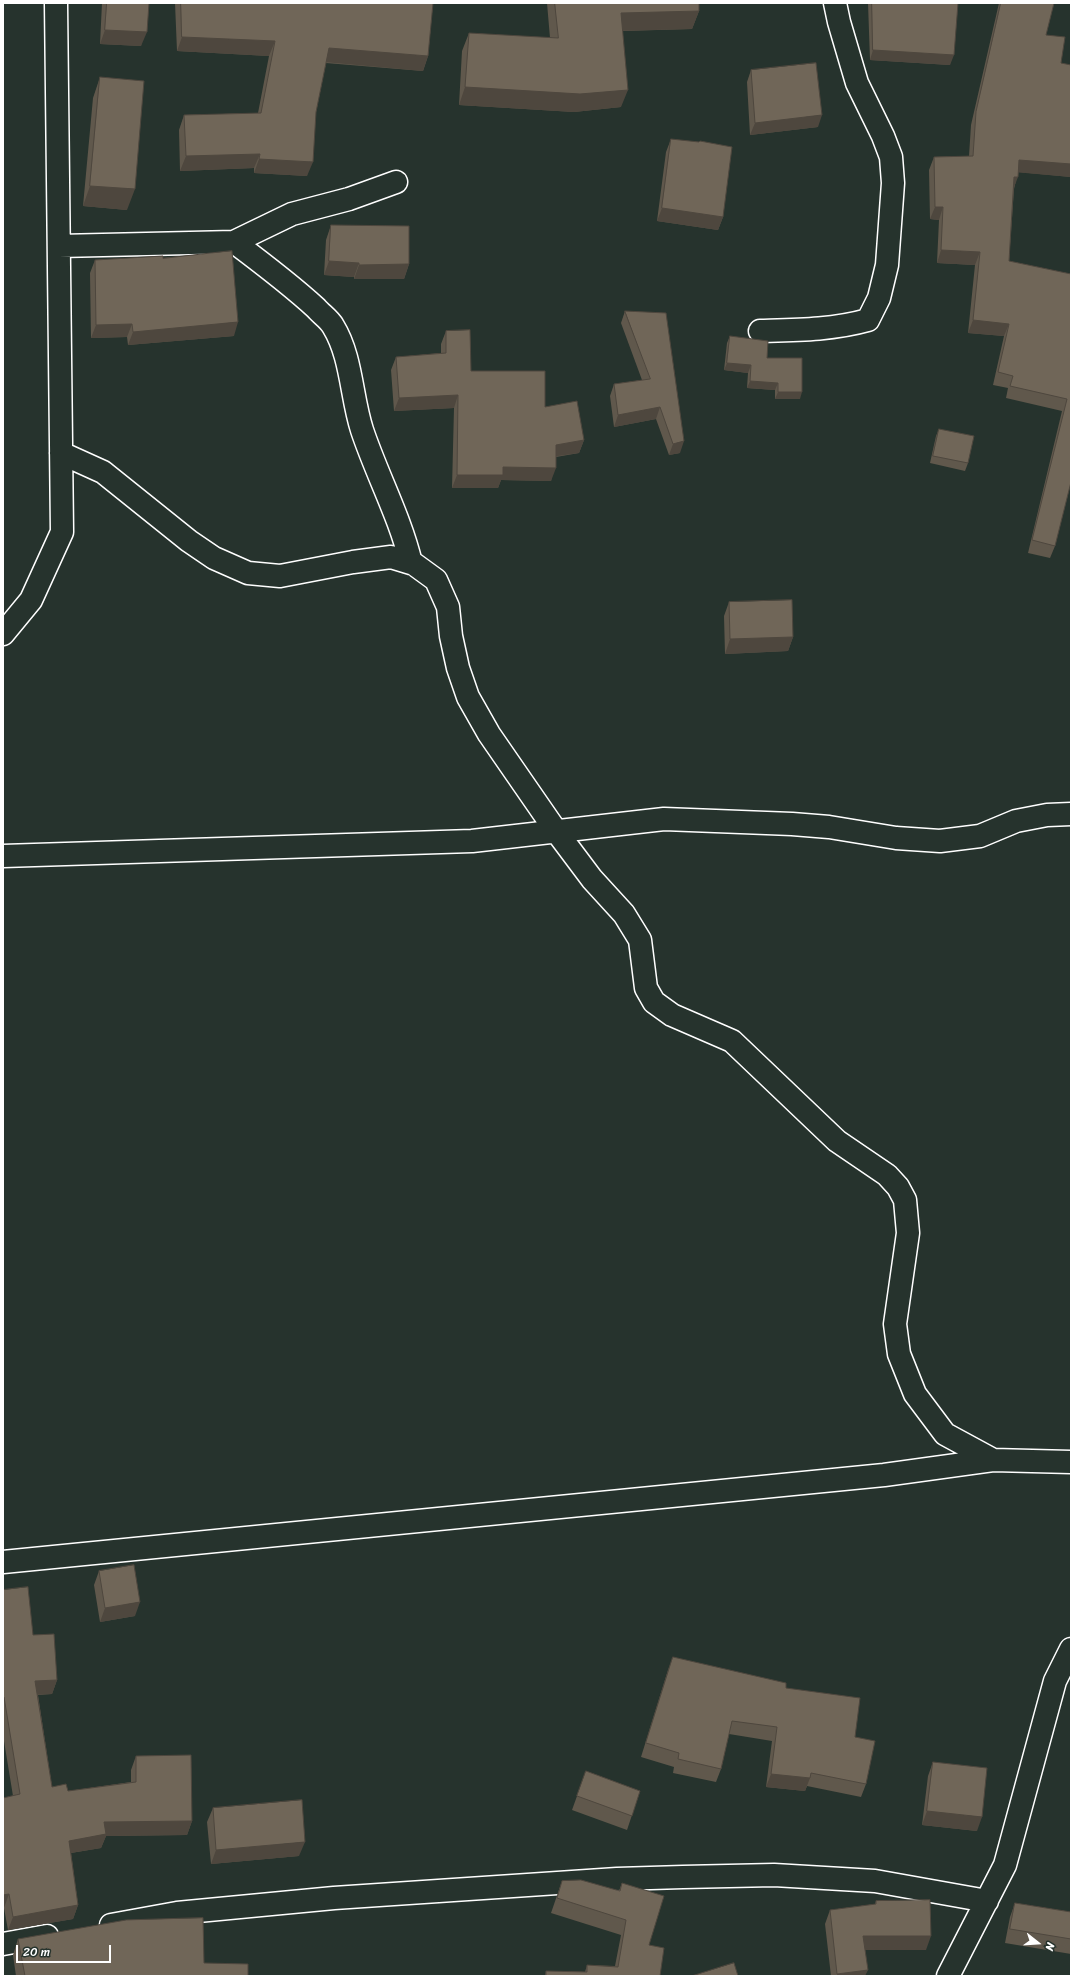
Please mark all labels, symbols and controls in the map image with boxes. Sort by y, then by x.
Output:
north arrow [1018,1923,1058,1963]
scale bar [18,1937,113,1963]
text: N [1040,1940,1060,1953]
text: 20 m [23,1941,50,1963]

